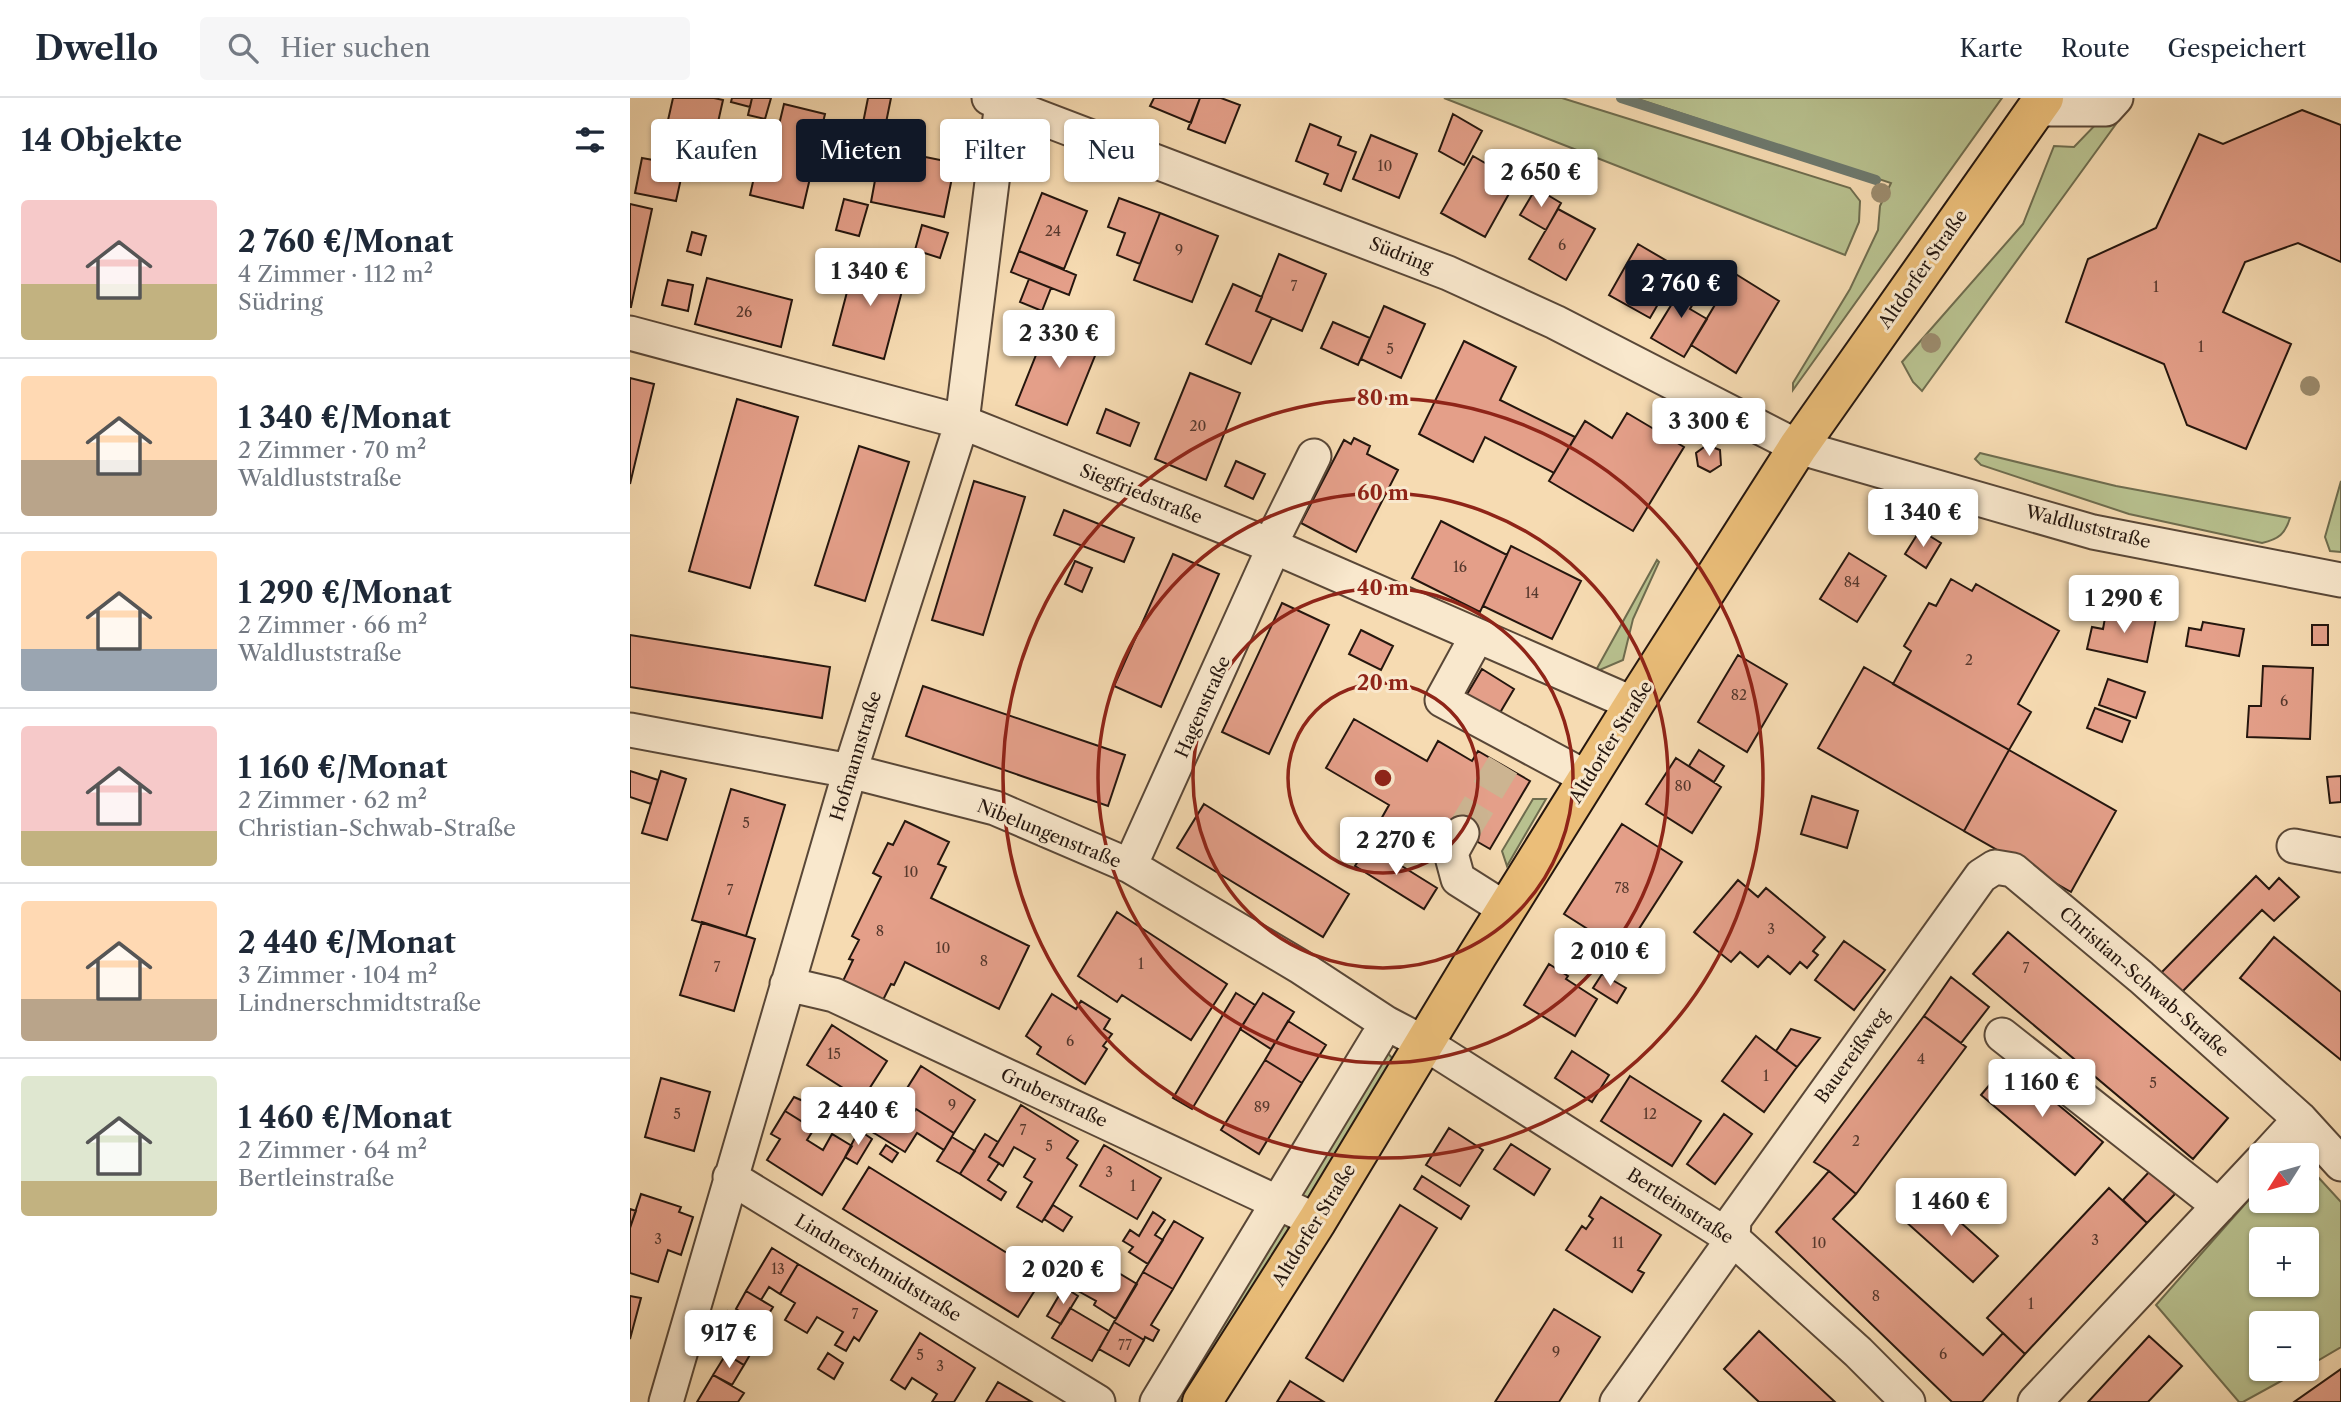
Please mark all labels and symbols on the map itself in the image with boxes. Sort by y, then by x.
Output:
pin: 2 650 € [1476,150,1606,209]
house number: 10 [1378,157,1392,175]
street label: Altdorfer Straße [1873,205,1972,333]
house number: 24 [1045,222,1061,240]
street label: Südring [1366,232,1436,278]
house number: 6 [1558,236,1566,254]
house number: 9 [1175,241,1183,259]
pin: 1 340 € [805,248,935,308]
pin: 2 760 € [1616,260,1746,320]
house number: 7 [1291,277,1298,295]
house number: 1 [2153,278,2159,296]
house number: 26 [736,303,752,321]
pin: 2 330 € [994,310,1124,370]
house number: 1 [2198,338,2204,356]
house number: 5 [1386,340,1394,358]
text: 80 m [1357,385,1409,410]
pin: 3 300 € [1644,398,1774,458]
house number: 20 [1190,417,1207,435]
street label: Siegfriedstraße [1077,459,1205,529]
text: 60 m [1357,480,1409,505]
pin: 1 340 € [1858,490,1988,549]
street label: Waldluststraße [2022,501,2153,553]
house number: 16 [1453,558,1467,576]
house number: 84 [1844,573,1860,591]
text: 40 m [1357,575,1409,600]
pin: 1 290 € [2059,575,2189,635]
house number: 14 [1525,584,1539,602]
house number: 2 [1965,651,1973,669]
street label: Hagenstraße [1171,653,1235,761]
text: 20 m [1357,670,1409,695]
street label: Altdorfer Straße [1564,677,1657,808]
house number: 82 [1731,686,1747,704]
street label: Hofmannstraße [826,688,886,824]
house number: 6 [2280,692,2288,710]
centre of rings [1371,766,1395,790]
house number: 80 [1674,777,1692,795]
street label: Nibelungenstraße [974,795,1124,873]
house number: 5 [742,814,750,832]
pin: 2 270 € [1331,818,1461,877]
house number: 10 [904,863,918,881]
house number: 78 [1614,879,1630,897]
house number: 7 [727,881,734,899]
street label: Christian-Schwab-Straße [2055,902,2233,1062]
house number: 3 [1767,920,1775,938]
house number: 8 [876,922,884,940]
pin: 2 010 € [1545,928,1675,988]
house number: 10 [936,939,950,957]
house number: 8 [980,952,988,970]
house number: 1 [1138,955,1144,973]
house number: 7 [714,958,721,976]
house number: 7 [2023,959,2030,977]
street label: Bauereißweg [1810,1004,1894,1108]
house number: 6 [1066,1032,1074,1050]
house number: 15 [827,1045,841,1063]
house number: 4 [1917,1050,1925,1068]
pin: 1 160 € [1977,1060,2107,1119]
street label: Gruberstraße [997,1064,1111,1132]
house number: 1 [1763,1067,1769,1085]
house number: 5 [2149,1074,2157,1092]
pin: 2 440 € [793,1088,923,1147]
house number: 9 [948,1096,956,1114]
house number: 89 [1254,1098,1270,1116]
house number: 5 [673,1105,681,1123]
house number: 12 [1643,1105,1657,1123]
house number: 7 [1020,1121,1027,1139]
house number: 2 [1852,1132,1860,1150]
house number: 5 [1045,1137,1053,1155]
north arrow [2249,1143,2319,1213]
street label: Altdorfer Straße [1267,1160,1360,1291]
house number: 3 [1105,1163,1113,1181]
street label: Bertleinstraße [1623,1163,1737,1249]
house number: 1 [1130,1177,1136,1195]
pin: 1 460 € [1886,1178,2016,1238]
street label: Lindnerschmidtstraße [791,1210,965,1326]
house number: 3 [654,1230,662,1248]
house number: 3 [2091,1231,2099,1249]
house number: 11 [1612,1234,1624,1252]
house number: 10 [1812,1234,1826,1252]
pin: 2 020 € [998,1246,1128,1306]
house number: 13 [771,1260,785,1278]
house number: 8 [1872,1287,1880,1305]
house number: 1 [2028,1295,2034,1313]
house number: 7 [852,1305,859,1323]
pin: 917 € [680,1310,778,1370]
house number: 77 [1118,1336,1132,1354]
house number: 9 [1552,1343,1560,1361]
house number: 6 [1939,1345,1947,1363]
house number: 5 [916,1346,924,1364]
house number: 3 [936,1357,944,1375]

